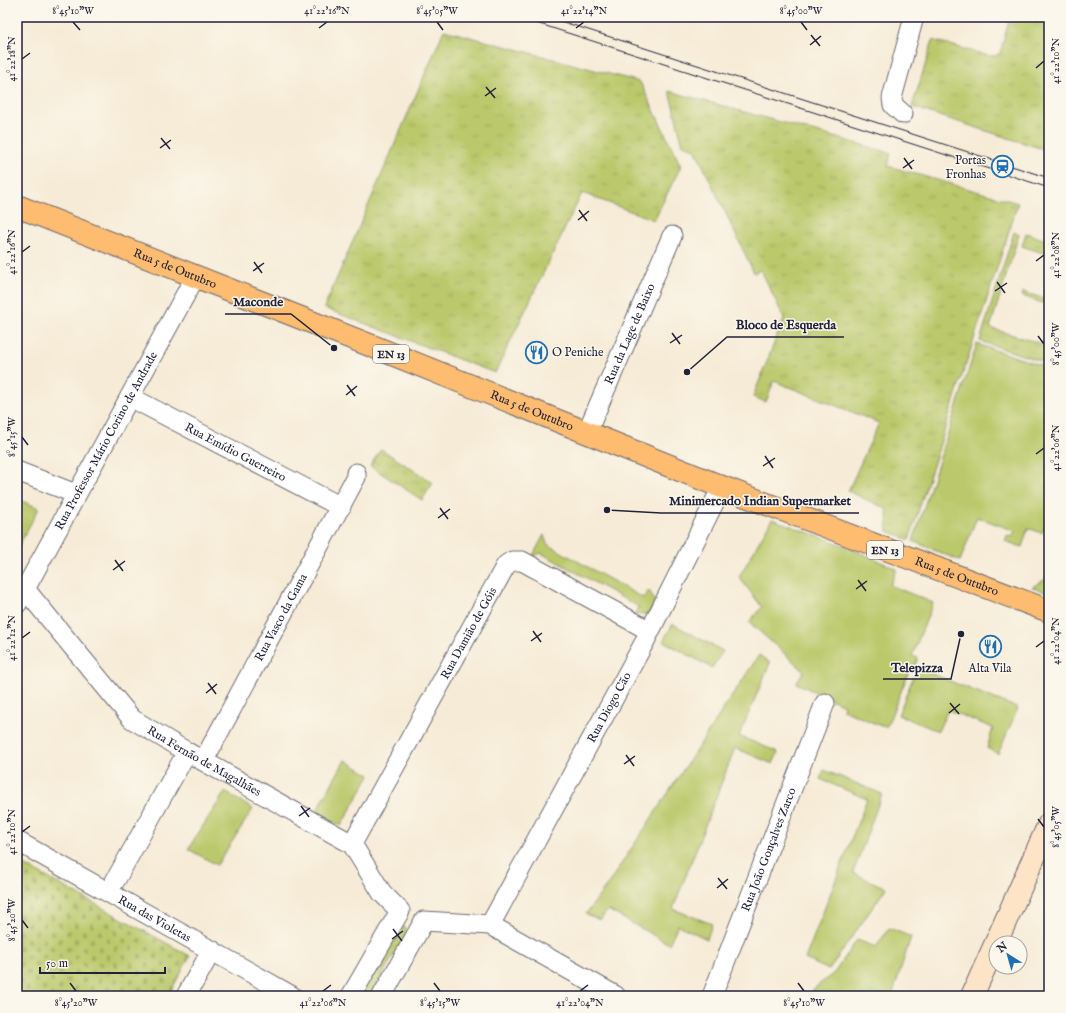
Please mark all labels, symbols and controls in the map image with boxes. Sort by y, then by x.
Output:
text: 8°45'10"W [52,5,94,18]
text: 41°22'16"N [304,5,350,18]
text: 8°45'05"W [416,5,458,18]
text: 41°22'14"N [561,5,607,18]
text: 8°45'00"W [780,5,823,18]
text: 41°22'18"N [6,36,19,82]
text: 41°22'10"N [1050,38,1063,84]
place label: Portas Fronhas [946,153,986,182]
station icon: Portas Fronhas [989,154,1015,180]
text: 41°22'16"N [6,229,19,275]
text: 41°22'08"N [1050,231,1063,278]
street label: Rua 5 de Outubro [131,246,219,292]
street label: Rua da Lage de Baixo [602,281,659,387]
callout: Maconde [225,289,291,314]
text: Maconde [233,294,283,311]
callout: Bloco de Esquerda [727,312,844,337]
text: Bloco de Esquerda [736,317,837,334]
text: 8°45'00"W [1050,322,1063,365]
restaurant icon: O Peniche [524,339,550,365]
road number: EN 13 [373,345,409,363]
place label: O Peniche [552,345,604,360]
street label: Rua Professor Mário Corino de Andrade [52,349,161,533]
street label: Rua 5 de Outubro [488,387,576,435]
text: 8°45'15"W [6,416,19,457]
street label: Rua Emídio Guerreiro [182,420,289,485]
text: 41°22'06"N [1050,424,1063,471]
callout: Minimercado Indian Supermarket [661,488,859,513]
text: Minimercado Indian Supermarket [669,493,852,510]
road number: EN 13 [867,541,903,559]
street label: Rua 5 de Outubro [913,554,1001,599]
street label: Rua Vasco da Gama [251,570,311,664]
street label: Rua Damião de Góis [438,585,500,682]
text: 41°22'12"N [6,615,19,661]
text: 41°22'04"N [1050,617,1063,665]
restaurant icon: Alta Vila [977,634,1003,660]
callout: Telepizza [883,654,951,679]
text: Telepizza [890,660,943,677]
place label: Alta Vila [968,661,1012,676]
street label: Rua Diogo Cão [584,669,635,745]
street label: Rua Fernão de Magalhães [144,723,264,800]
street label: Rua João Gonçalves Zarco [738,785,800,914]
text: 8°45'05"W [1050,806,1063,848]
text: 41°22'10"N [6,809,19,855]
street label: Rua das Violetas [115,893,193,946]
text: 8°45'20"W [6,898,19,941]
north arrow [988,935,1028,975]
text: N [994,939,1011,957]
scale bar [40,949,165,975]
text: 50 m [46,956,68,971]
text: 8°45'20"W [55,997,98,1010]
text: 41°22'06"N [300,997,347,1010]
text: 8°45'15"W [420,997,461,1010]
text: 41°22'04"N [556,997,604,1010]
text: 8°45'10"W [783,997,825,1010]

